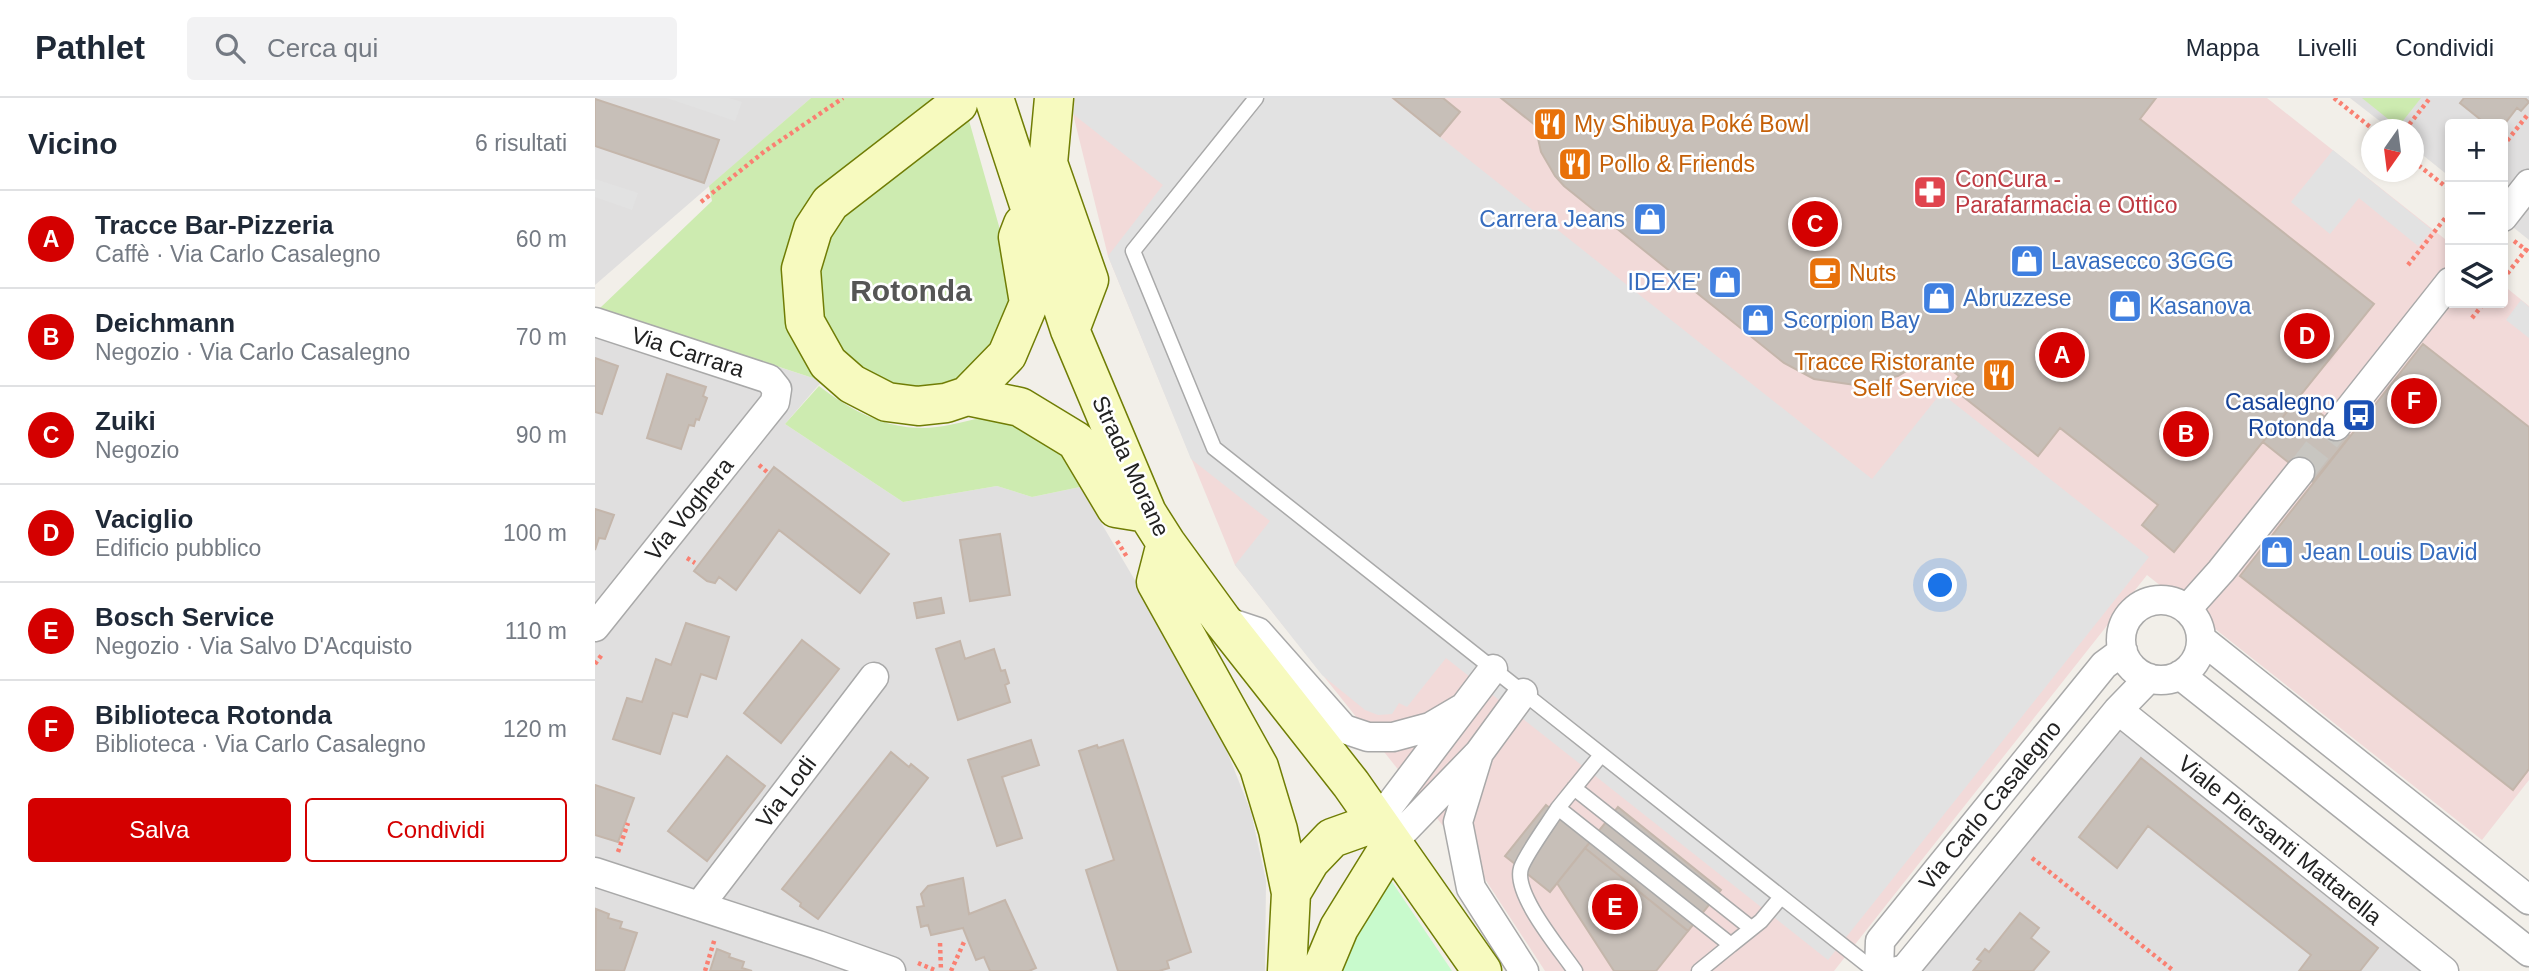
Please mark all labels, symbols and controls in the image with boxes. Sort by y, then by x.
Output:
search box [187,17,677,80]
text: Pathlet [35,29,145,66]
icon: search [211,29,249,67]
text: Cerca qui [267,33,378,63]
text: Mappa [2186,34,2259,61]
text: Livelli [2297,34,2357,61]
text: Condividi [2395,34,2494,61]
restaurant icon: My Shibuya Poké Bowl [1531,105,1569,143]
place label: My Shibuya Poké Bowl [1574,111,1809,137]
north arrow [2361,119,2424,182]
map controls [2445,119,2508,308]
button: + [2445,119,2508,182]
text: Vicino [28,127,117,160]
text: 6 risultati [475,130,567,156]
restaurant icon: Pollo & Friends [1556,145,1594,183]
place label: Pollo & Friends [1599,151,1755,177]
place label: ConCura - Parafarmacia e Ottico [1955,166,2177,218]
pharmacy icon: ConCura - Parafarmacia e Ottico [1911,173,1949,211]
button: − [2445,182,2508,245]
pin: C [1792,198,1838,250]
shop icon: Carrera Jeans [1631,200,1669,238]
place label: Carrera Jeans [1479,206,1625,232]
text: Tracce Bar-Pizzeria [95,210,333,240]
text: A [43,226,59,252]
text: 60 m [516,226,567,252]
text: Caffè · Via Carlo Casalegno [95,241,381,267]
shop icon: Lavasecco 3GGG [2008,242,2046,280]
button: layers [2445,245,2508,308]
place label: Lavasecco 3GGG [2051,248,2234,274]
cafe icon: Nuts [1806,254,1844,292]
place label: Nuts [1849,260,1896,286]
shop icon: IDEXE' [1706,263,1744,301]
place label: IDEXE' [1628,269,1701,295]
district label: Rotonda [850,274,972,307]
shop icon: Abruzzese [1920,279,1958,317]
place label: Abruzzese [1963,285,2072,311]
shop icon: Kasanova [2106,287,2144,325]
place label: Kasanova [2149,293,2252,319]
shop icon: Scorpion Bay [1739,301,1777,339]
place label: Scorpion Bay [1783,307,1920,333]
text: Deichmann [95,308,235,338]
pin: D [2284,310,2330,362]
street label: Via Carrara [628,322,748,383]
text: B [43,324,59,350]
text: 70 m [516,324,567,350]
pin: A [2039,329,2085,381]
text: Negozio · Via Carlo Casalegno [95,339,410,365]
place label: Tracce Ristorante Self Service [1794,349,1975,401]
restaurant icon: Tracce Ristorante Self Service [1980,356,2018,394]
pin: F [2391,375,2437,427]
place label: Casalegno Rotonda [2225,389,2335,441]
street label: Strada Morane [1087,392,1175,540]
bus stop icon: Casalegno Rotonda [2340,396,2378,434]
text: Zuiki [95,406,156,436]
pin: B [2163,408,2209,460]
text: C [43,422,59,448]
text: 90 m [516,422,567,448]
text: Negozio [95,437,179,463]
street label: Via Voghera [640,452,739,566]
text: Vaciglio [95,504,193,534]
text: D [43,520,59,546]
text: 100 m [503,520,567,546]
shop icon: Jean Louis David [2258,533,2296,571]
text: Edificio pubblico [95,535,261,561]
place label: Jean Louis David [2301,539,2477,565]
your location [1923,568,1957,602]
text: Bosch Service [95,602,274,632]
text: E [43,618,59,644]
text: 110 m [505,618,567,644]
text: Negozio · Via Salvo D'Acquisto [95,633,412,659]
text: Biblioteca Rotonda [95,700,332,730]
street label: Via Carlo Casalegno [1914,715,2066,895]
text: F [44,716,58,742]
text: 120 m [503,716,567,742]
text: Biblioteca · Via Carlo Casalegno [95,731,426,757]
street label: Viale Piersanti Mattarella [2173,750,2387,930]
street label: Via Lodi [751,751,821,833]
button: Salva [28,798,291,862]
button: Condividi [305,798,567,862]
pin: E [1592,881,1638,933]

